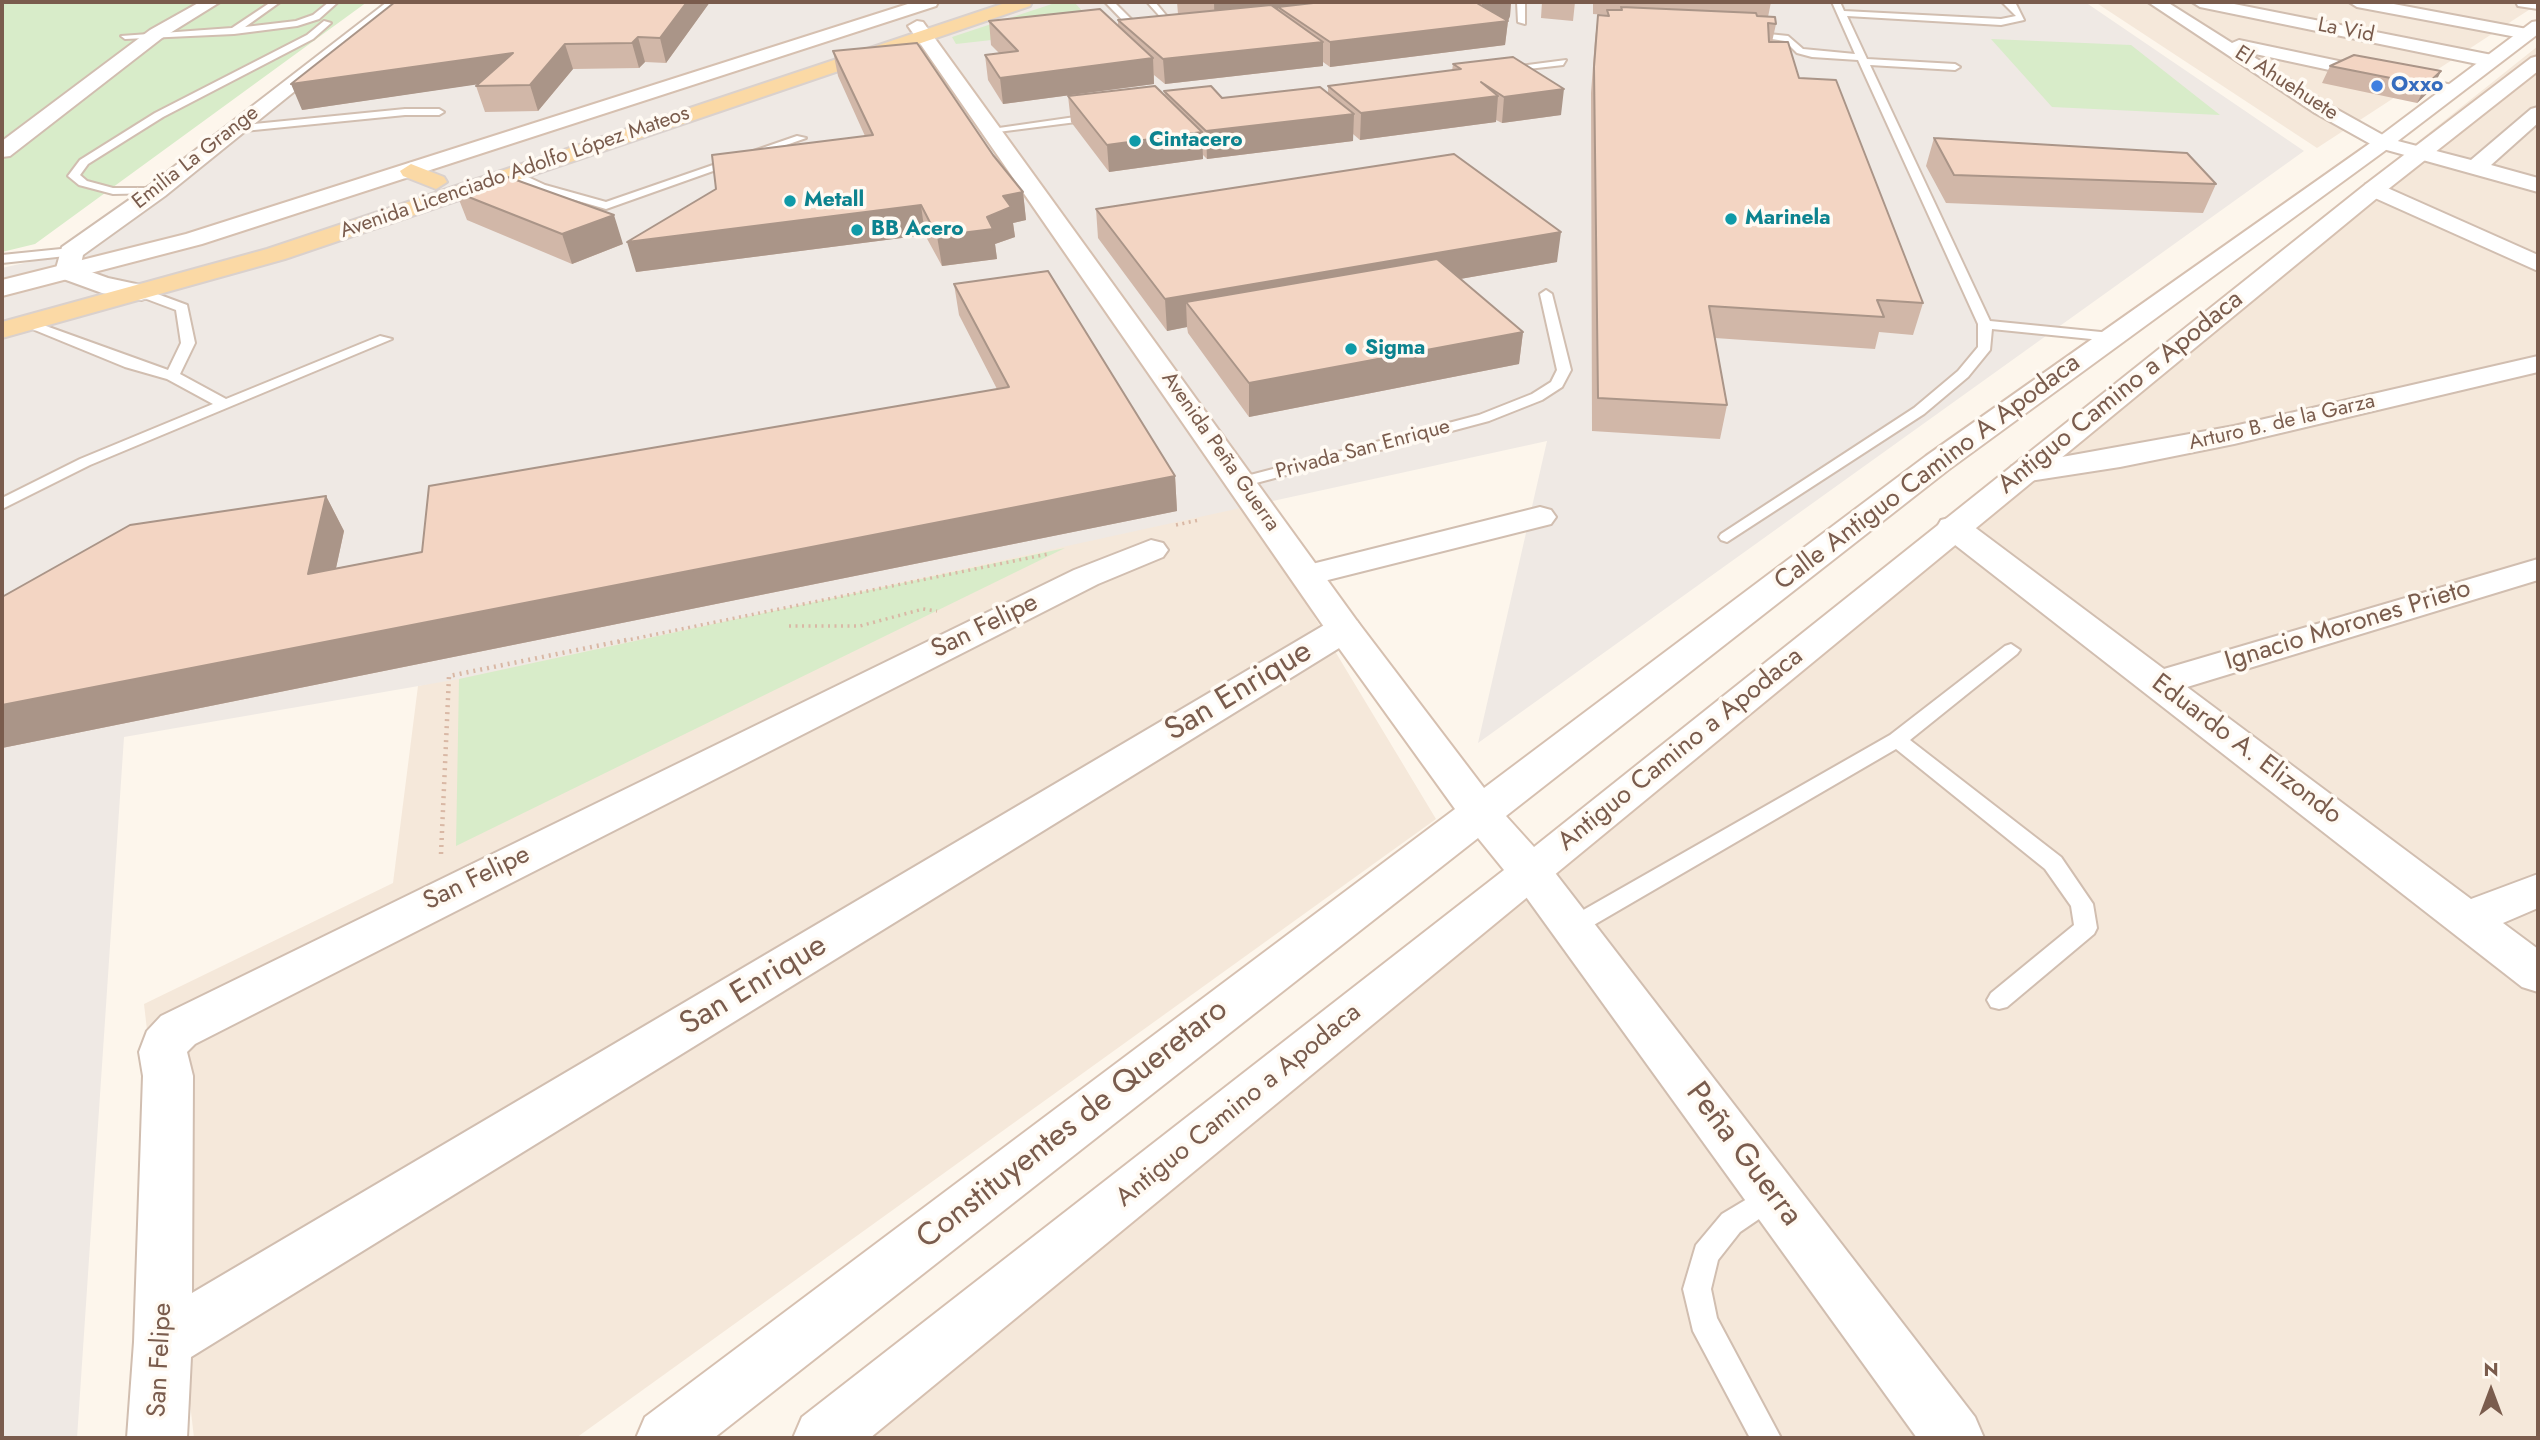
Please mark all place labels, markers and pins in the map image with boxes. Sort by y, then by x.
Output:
place label: Oxxo [2391,73,2443,99]
marker: Oxxo [2369,78,2385,94]
place label: Cintacero [1149,128,1243,154]
marker: Cintacero [1127,133,1143,149]
place label: Metall [804,188,864,214]
marker: Metall [782,193,798,209]
place label: Marinela [1745,206,1831,232]
marker: Marinela [1723,211,1739,227]
place label: BB Acero [871,217,964,243]
marker: BB Acero [849,222,865,238]
place label: Sigma [1365,336,1425,362]
marker: Sigma [1343,341,1359,357]

